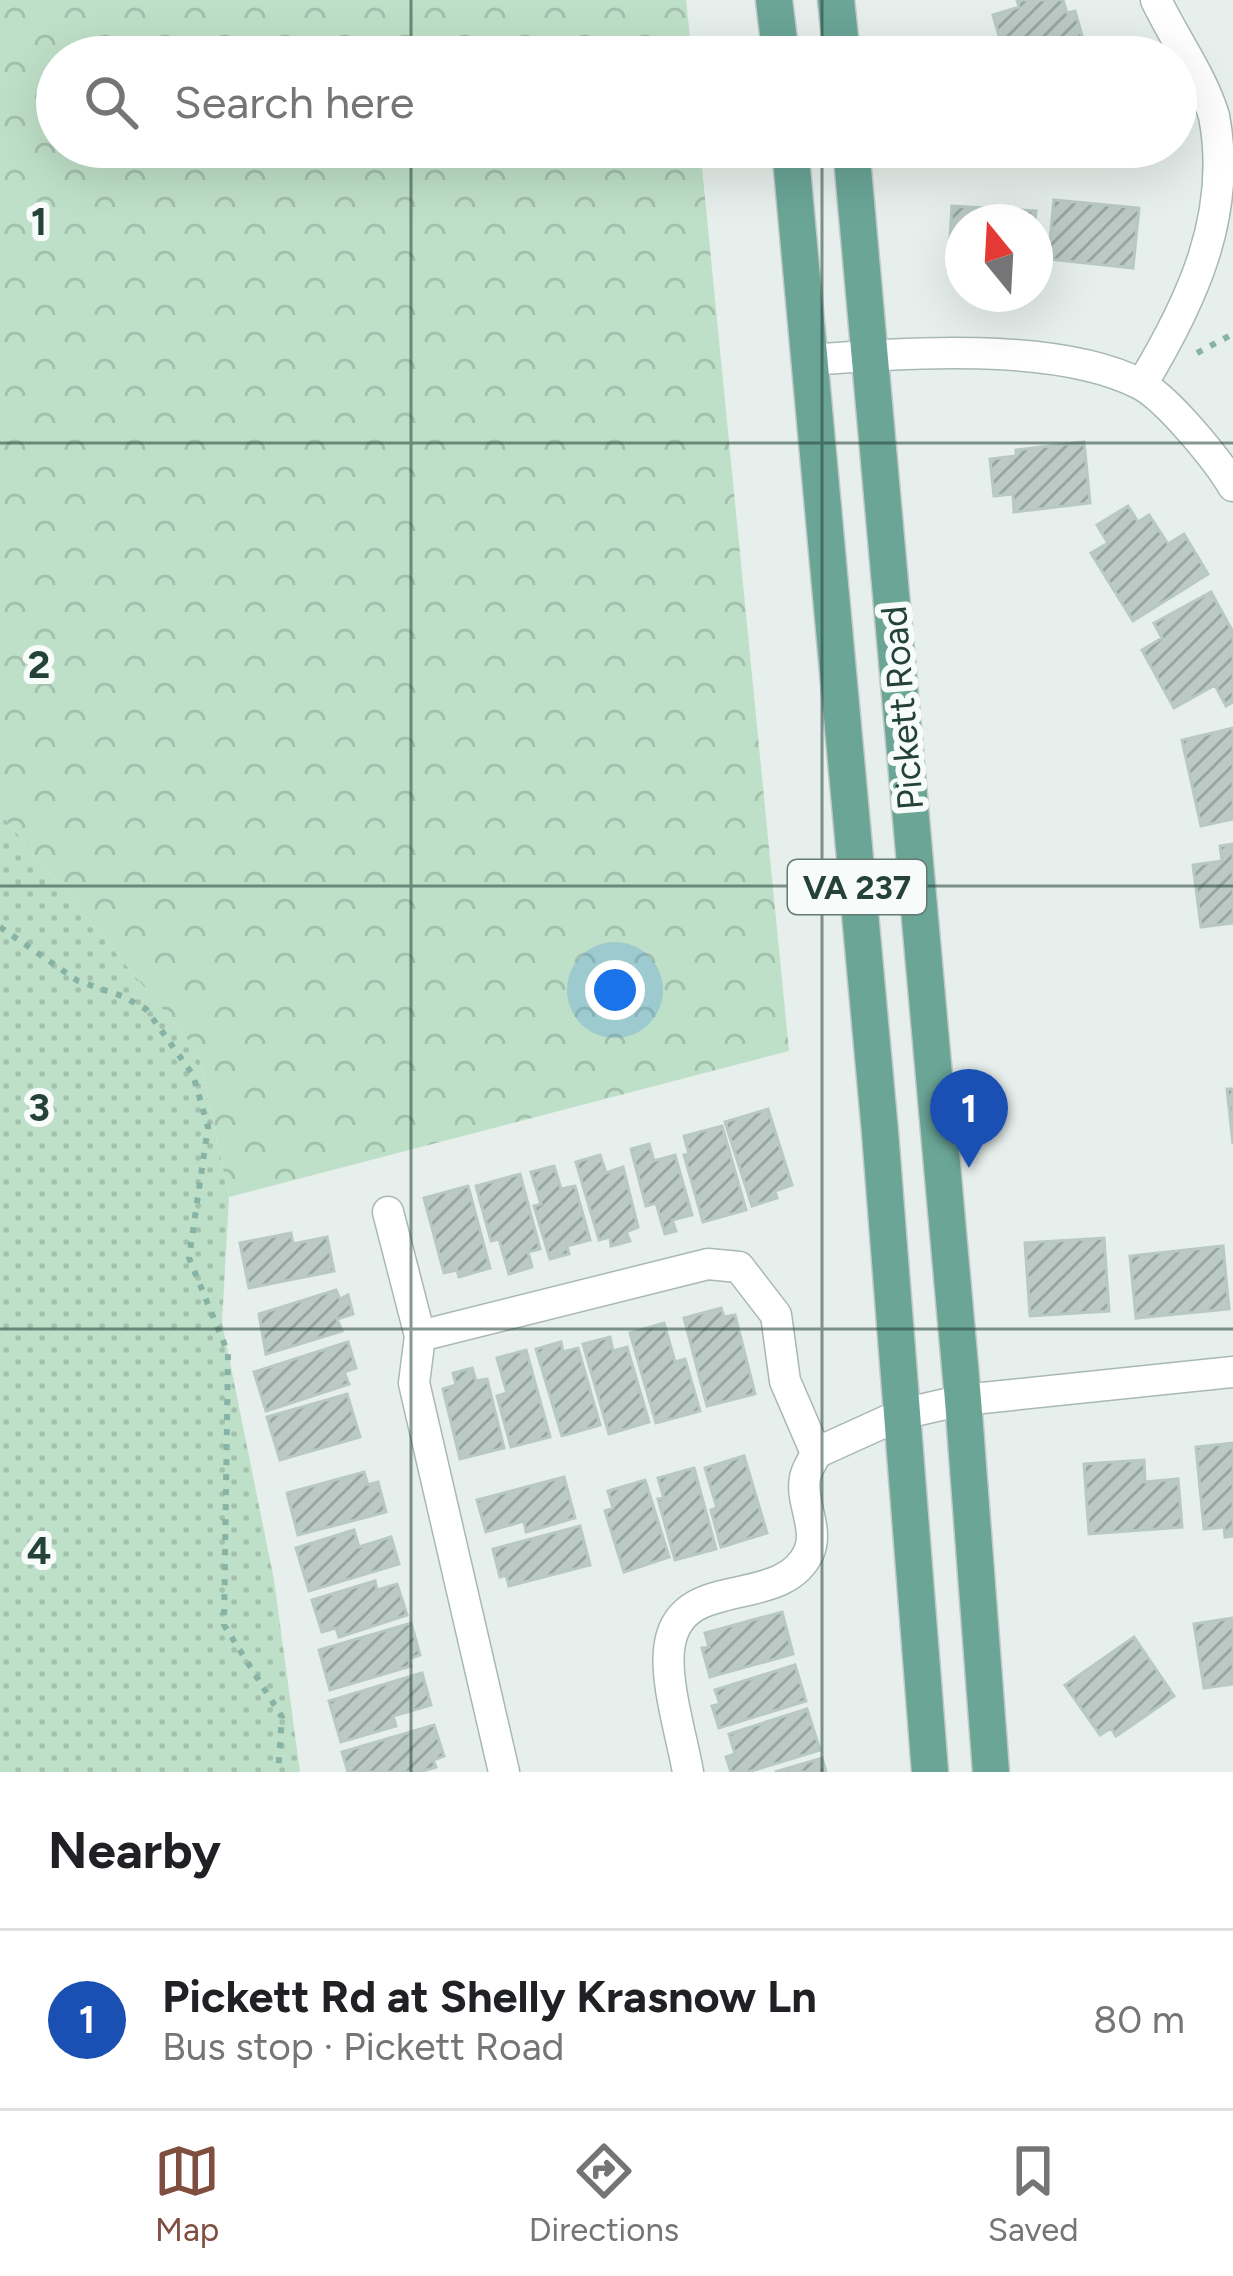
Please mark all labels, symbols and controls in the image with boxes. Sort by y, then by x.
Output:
search box [36,36,1197,168]
icon: search [78,69,144,135]
text: Search here [174,75,414,129]
text: 1 [31,198,47,245]
north arrow [945,204,1053,312]
street label: Pickett Road [872,604,932,812]
text: 2 [28,641,50,688]
road number: VA 237 [788,860,926,914]
your location [585,960,645,1020]
pin: 1 [930,1069,1008,1168]
text: 3 [28,1084,50,1131]
text: 4 [27,1527,51,1574]
text: Nearby [48,1820,221,1881]
text: Pickett Rd at Shelly Krasnow Ln [162,1969,817,2023]
text: 1 [79,1996,95,2043]
text: 80 m [1093,1996,1185,2043]
text: Bus stop · Pickett Road [162,2023,564,2070]
tab: Map [154,2138,220,2249]
tab: Directions [529,2138,679,2249]
tab: Saved [988,2138,1079,2249]

